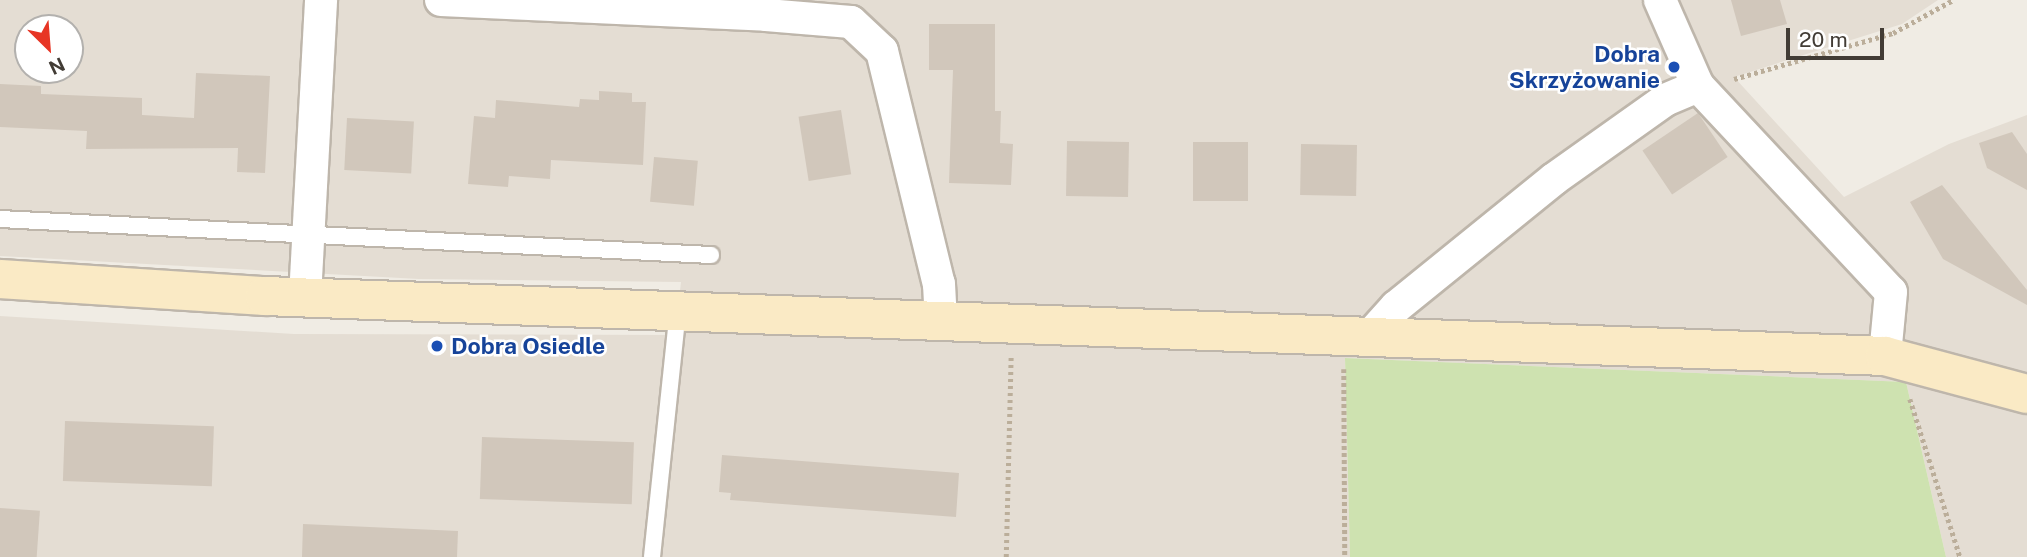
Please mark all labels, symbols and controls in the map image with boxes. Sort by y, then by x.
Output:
north arrow [14,14,84,84]
scale bar [1789,14,1887,58]
text: 20 m [1799,27,1848,52]
place label: Dobra Skrzyżowanie [1509,40,1660,94]
text: N [46,53,68,79]
marker: Dobra Skrzyżowanie [1666,59,1682,75]
place label: Dobra Osiedle [451,332,605,360]
marker: Dobra Osiedle [429,338,445,354]

